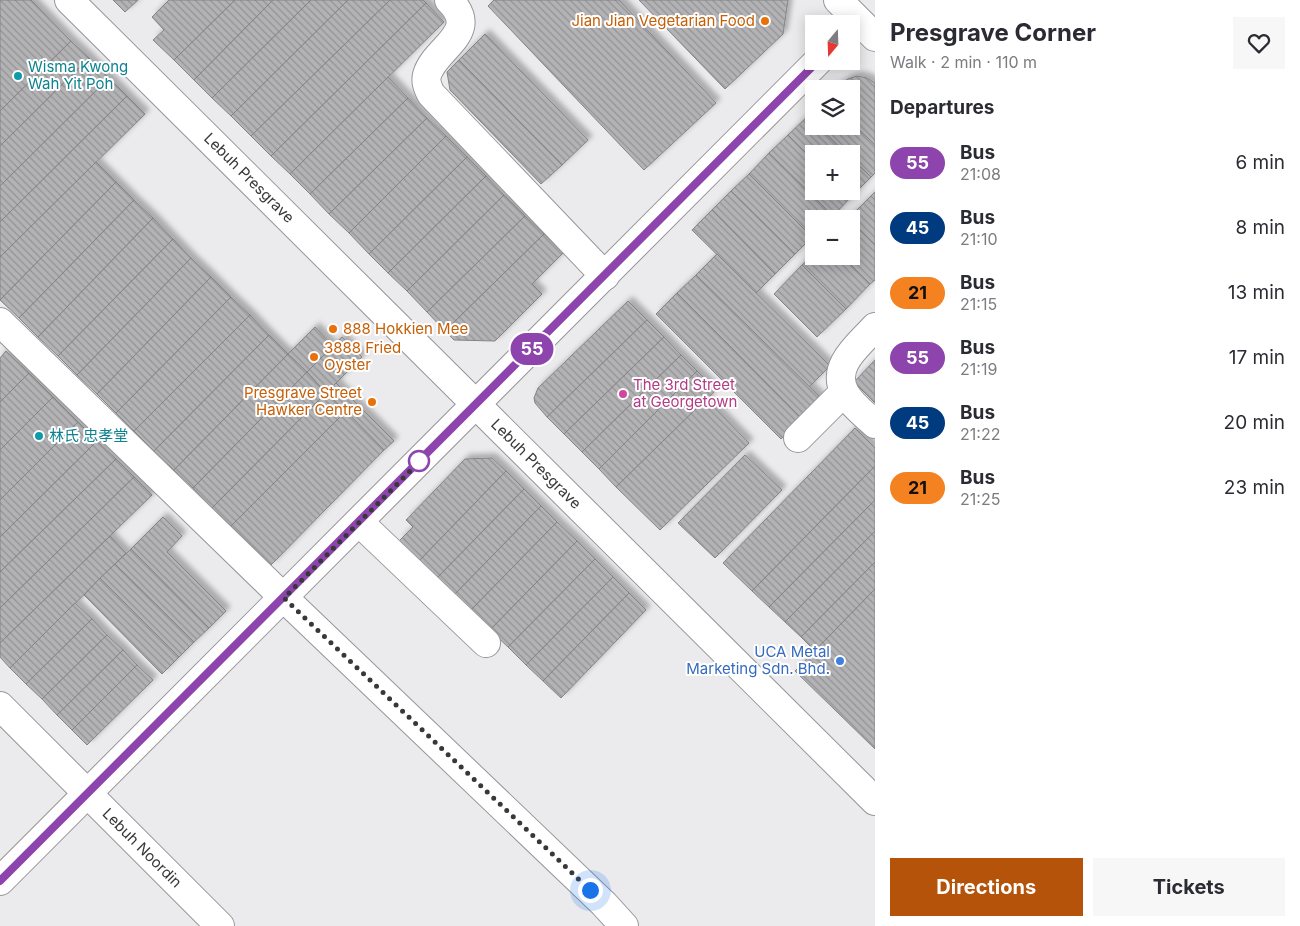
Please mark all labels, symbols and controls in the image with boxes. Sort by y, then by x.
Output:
place label: Jian Jian Vegetarian Food [571,11,755,30]
marker: Jian Jian Vegetarian Food [759,15,771,27]
north arrow [805,15,860,70]
map controls [805,15,860,265]
button: heart [1233,17,1285,69]
text: Presgrave Corner [890,18,1096,47]
text: Walk · 2 min · 110 m [890,52,1037,72]
place label: Wisma Kwong Wah Yit Poh [28,57,128,93]
marker: Wisma Kwong Wah Yit Poh [12,70,24,82]
button: layers [805,80,860,135]
text: Departures [890,96,994,119]
street label: Lebuh Presgrave [200,129,298,227]
text: Bus [960,141,995,164]
button: + [805,145,860,200]
text: 6 min [1235,151,1285,174]
text: 55 [906,152,929,173]
text: 21:08 [960,164,1001,184]
text: Bus [960,206,995,229]
button: − [805,210,860,265]
text: 8 min [1235,216,1285,239]
text: 45 [906,217,929,238]
text: 21:10 [960,229,997,249]
text: Bus [960,271,995,294]
text: 13 min [1228,281,1285,304]
text: 21 [908,282,927,303]
text: 21:15 [960,294,997,314]
place label: 888 Hokkien Mee [343,319,468,338]
marker: 888 Hokkien Mee [327,323,339,335]
line badge: 55 [510,333,554,365]
text: Bus [960,336,995,359]
place label: 3888 Fried Oyster [324,338,401,374]
text: 55 [520,338,544,359]
text: 17 min [1229,346,1285,369]
text: 55 [906,347,929,368]
marker: 3888 Fried Oyster [308,351,320,363]
text: 21:19 [960,359,997,379]
place label: The 3rd Street at Georgetown [633,375,737,411]
place label: Presgrave Street Hawker Centre [244,383,362,419]
marker: The 3rd Street at Georgetown [617,388,629,400]
marker: Presgrave Street Hawker Centre [366,396,378,408]
text: Bus [960,401,995,424]
text: 20 min [1224,411,1285,434]
text: 45 [906,412,929,433]
street label: Lebuh Presgrave [487,415,585,513]
text: 21:22 [960,424,1000,444]
place label: 林氏 忠孝堂 [49,426,128,445]
marker: 林氏 忠孝堂 [33,430,45,442]
unlabelled marker [408,450,430,472]
text: Bus [960,466,995,489]
text: 23 min [1224,476,1285,499]
text: 21 [908,477,927,498]
text: 21:25 [960,489,1000,509]
place label: UCA Metal Marketing Sdn. Bhd. [686,642,830,678]
marker: UCA Metal Marketing Sdn. Bhd. [834,655,846,667]
street label: Lebuh Noordin [99,804,186,891]
button: Directions [890,858,1083,916]
button: Tickets [1093,858,1285,916]
your location [578,878,603,903]

